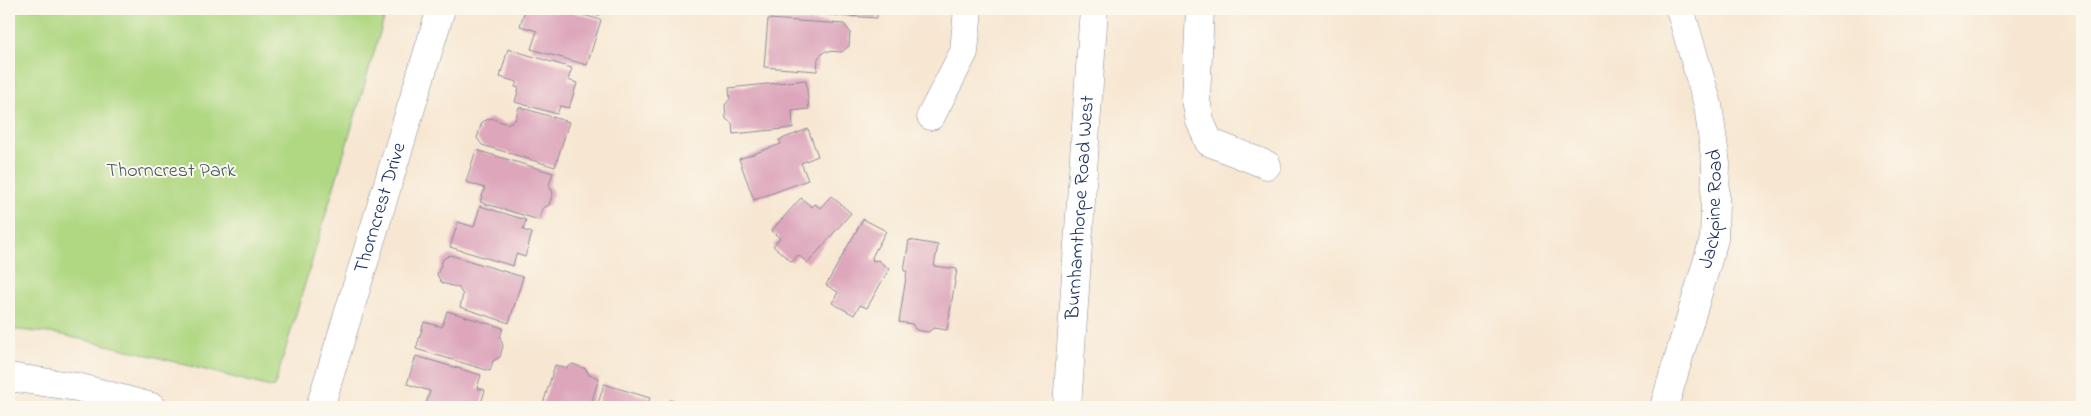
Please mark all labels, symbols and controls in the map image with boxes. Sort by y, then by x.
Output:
street label: Burnhamthorpe Road West [1058,94,1103,321]
street label: Thorncrest Drive [347,139,414,277]
street label: Jackpine Road [1691,147,1731,272]
park label: Thorncrest Park [106,157,236,186]

